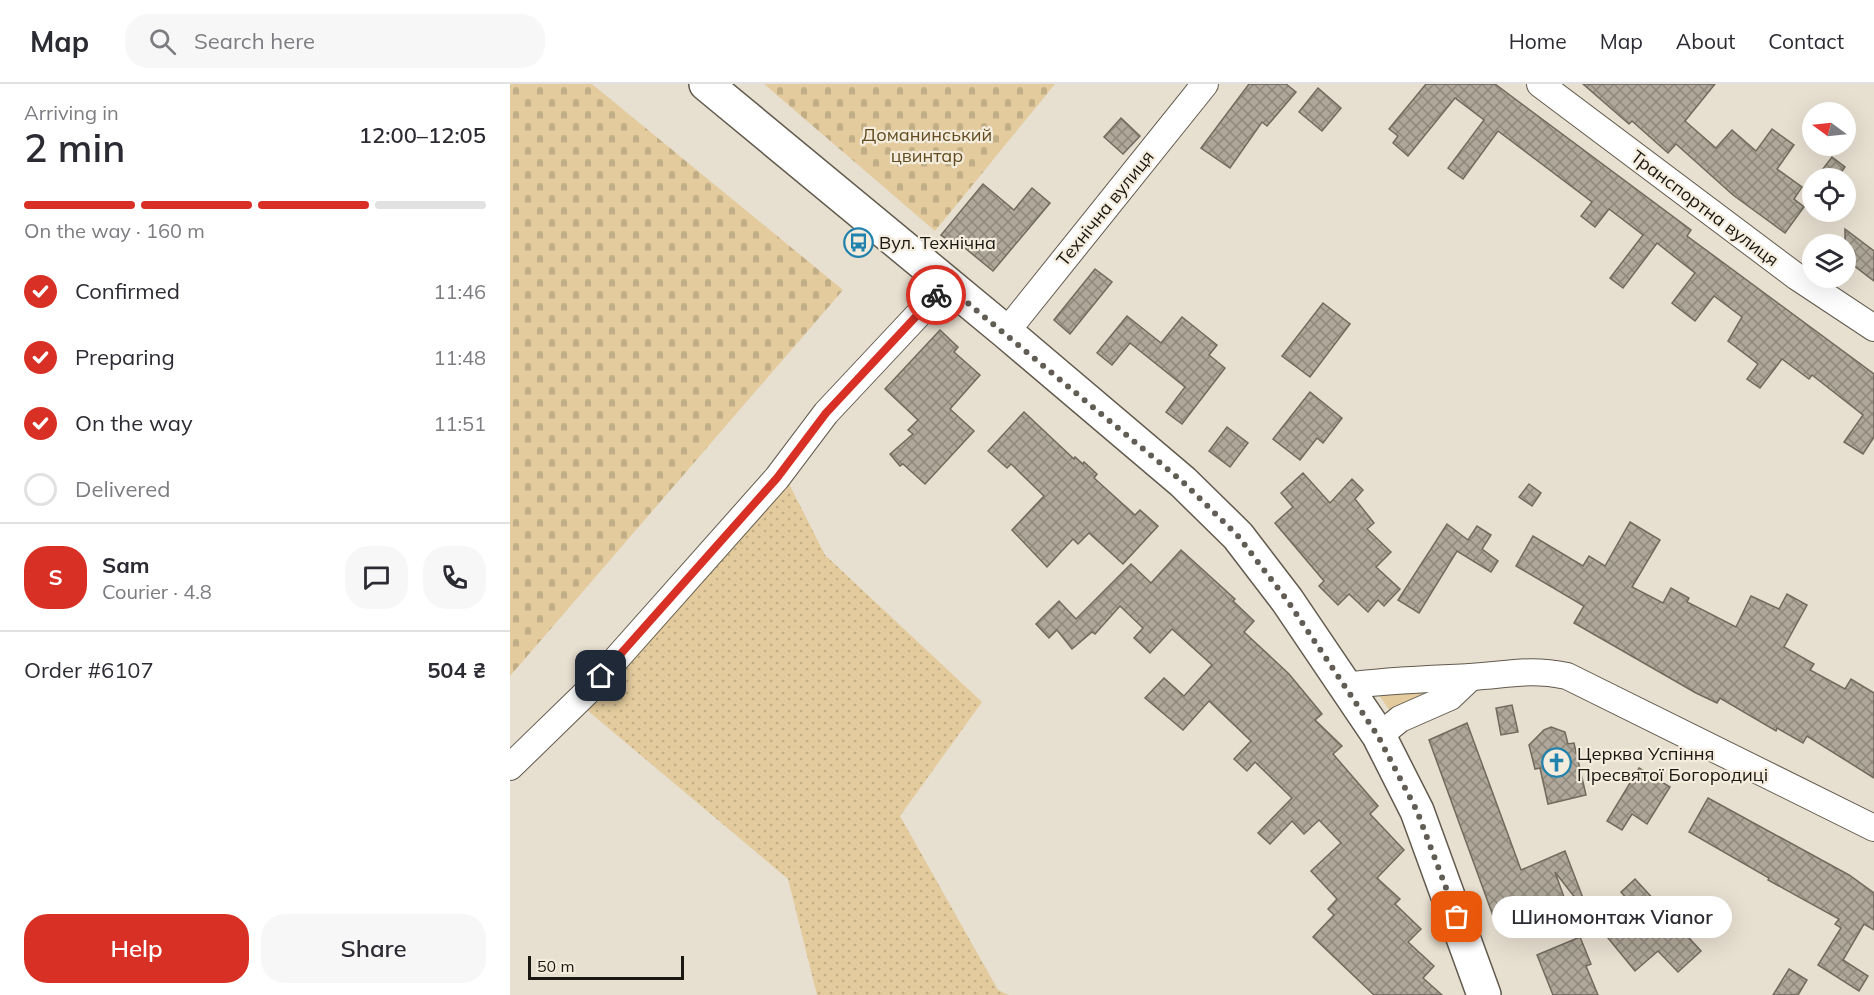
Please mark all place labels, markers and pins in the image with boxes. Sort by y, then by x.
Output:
bus stop icon: Вул. Технічна [842,226,874,258]
place label: Вул. Технічна [879,231,996,254]
pin [575,650,626,701]
place label: Церква Успіння Пресвятої Богородиці [1577,742,1768,786]
church icon: Церква Успіння Пресвятої Богородиці [1540,747,1572,779]
pin [1431,891,1482,942]
callout: Шиномонтаж Vianor [1493,896,1733,938]

